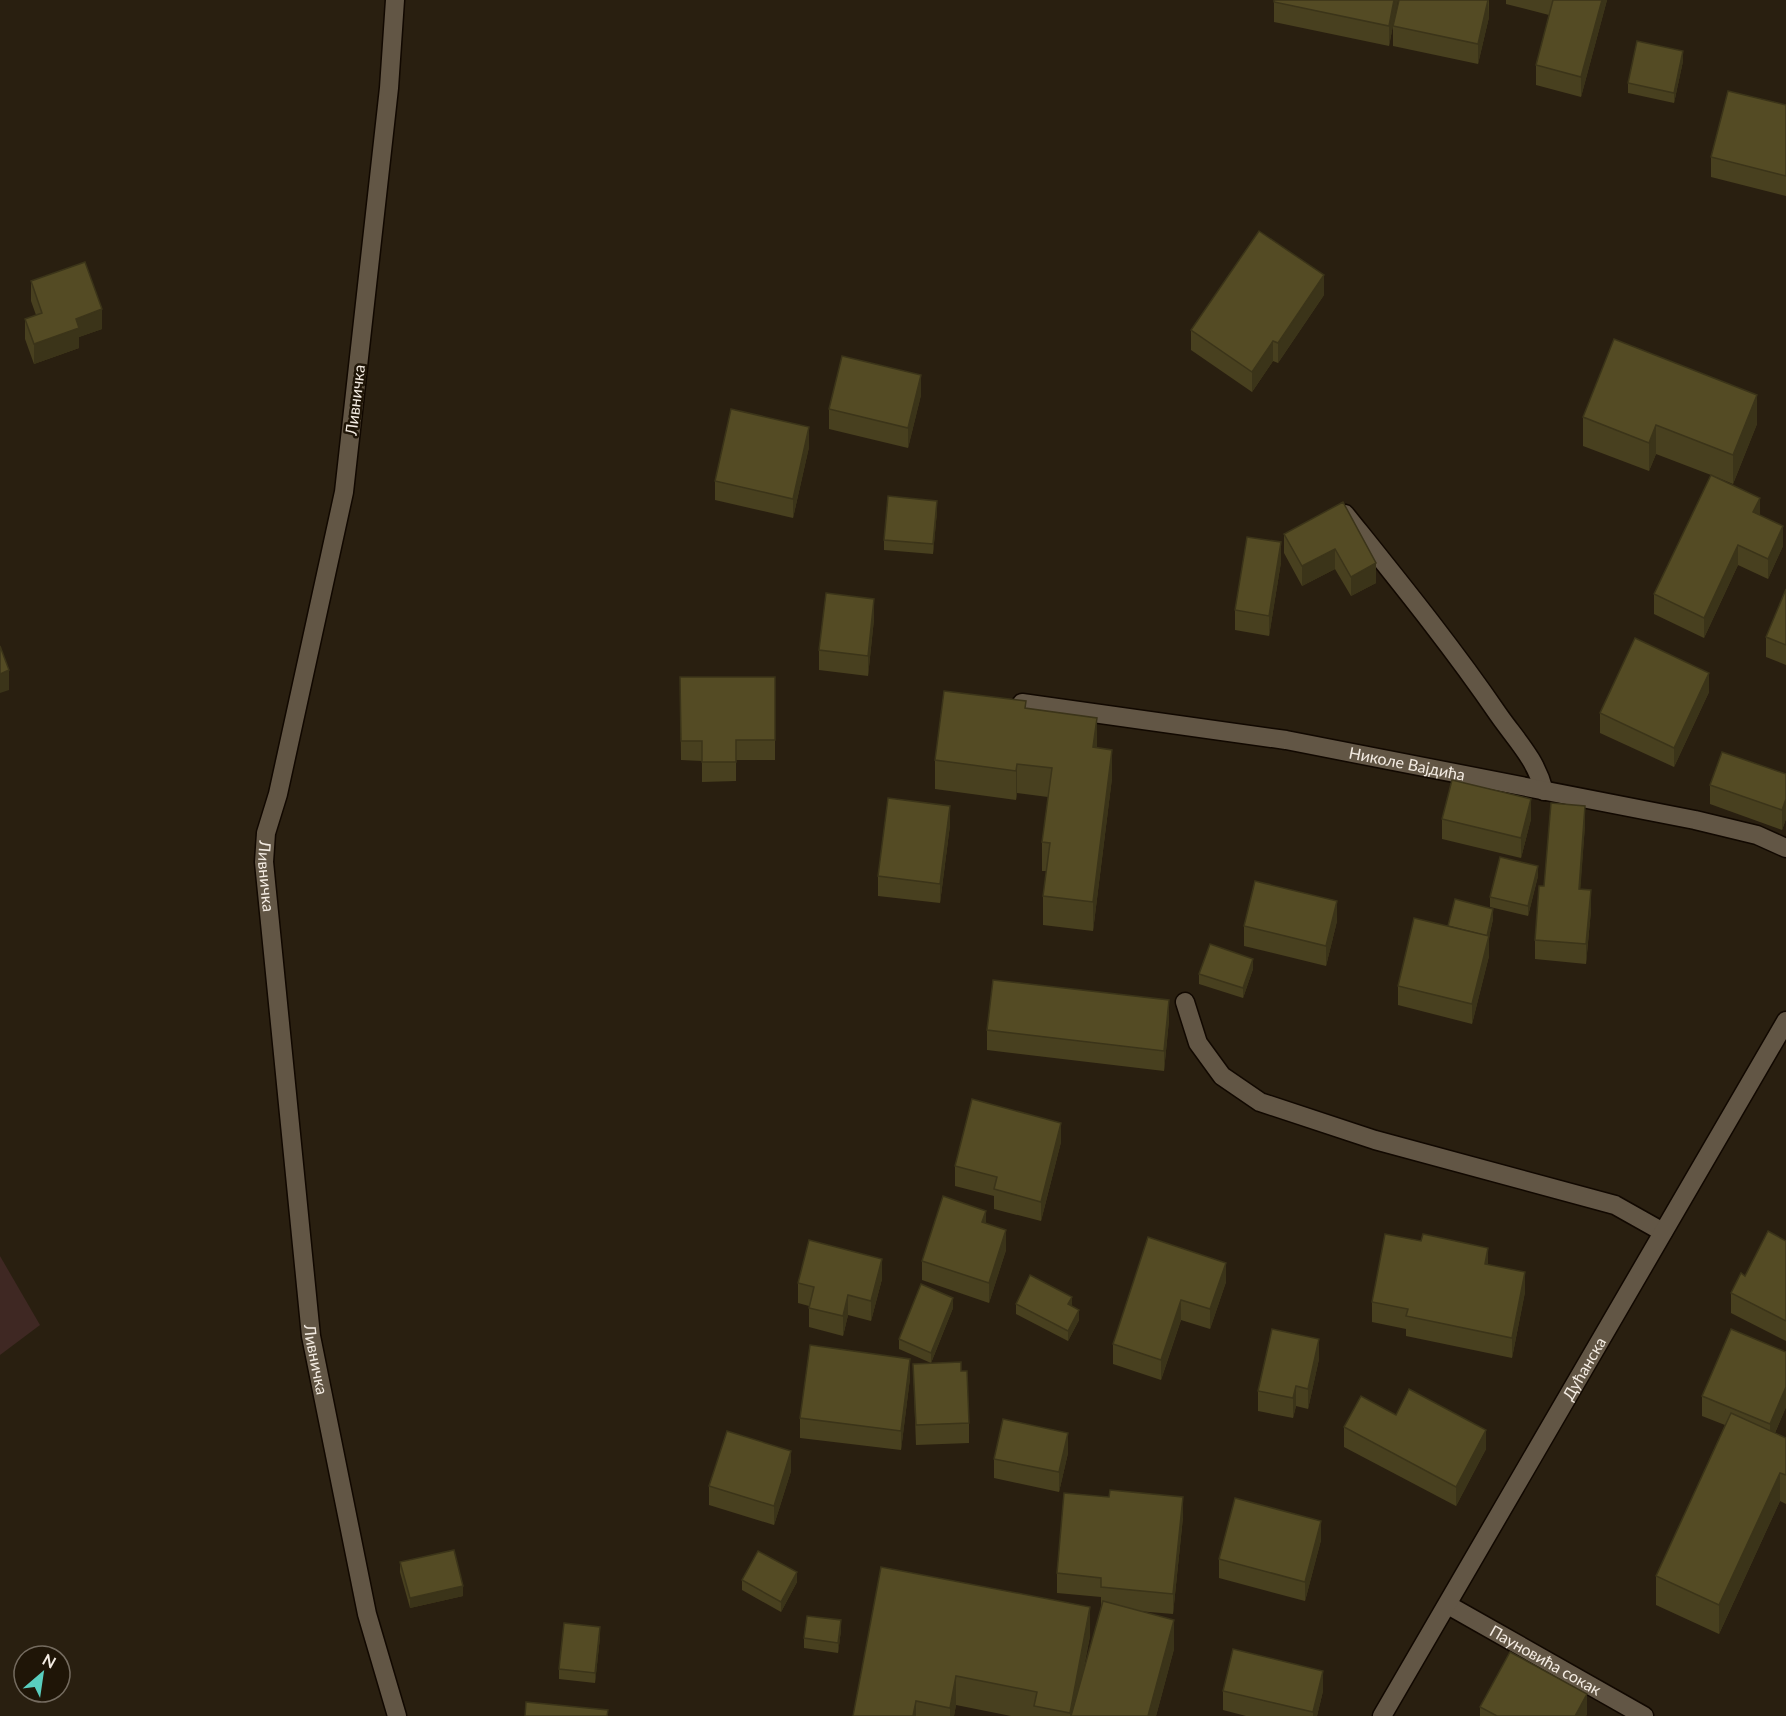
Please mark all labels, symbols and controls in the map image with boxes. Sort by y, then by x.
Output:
street label: Ливничка [341,363,368,437]
street label: Николе Вајдића [1347,743,1467,784]
street label: Ливничка [255,839,279,913]
street label: Ливничка [301,1322,333,1396]
street label: Дућанска [1558,1333,1609,1403]
street label: Пауновића сокак [1487,1621,1605,1699]
north arrow [12,1644,72,1704]
text: N [40,1649,60,1672]

